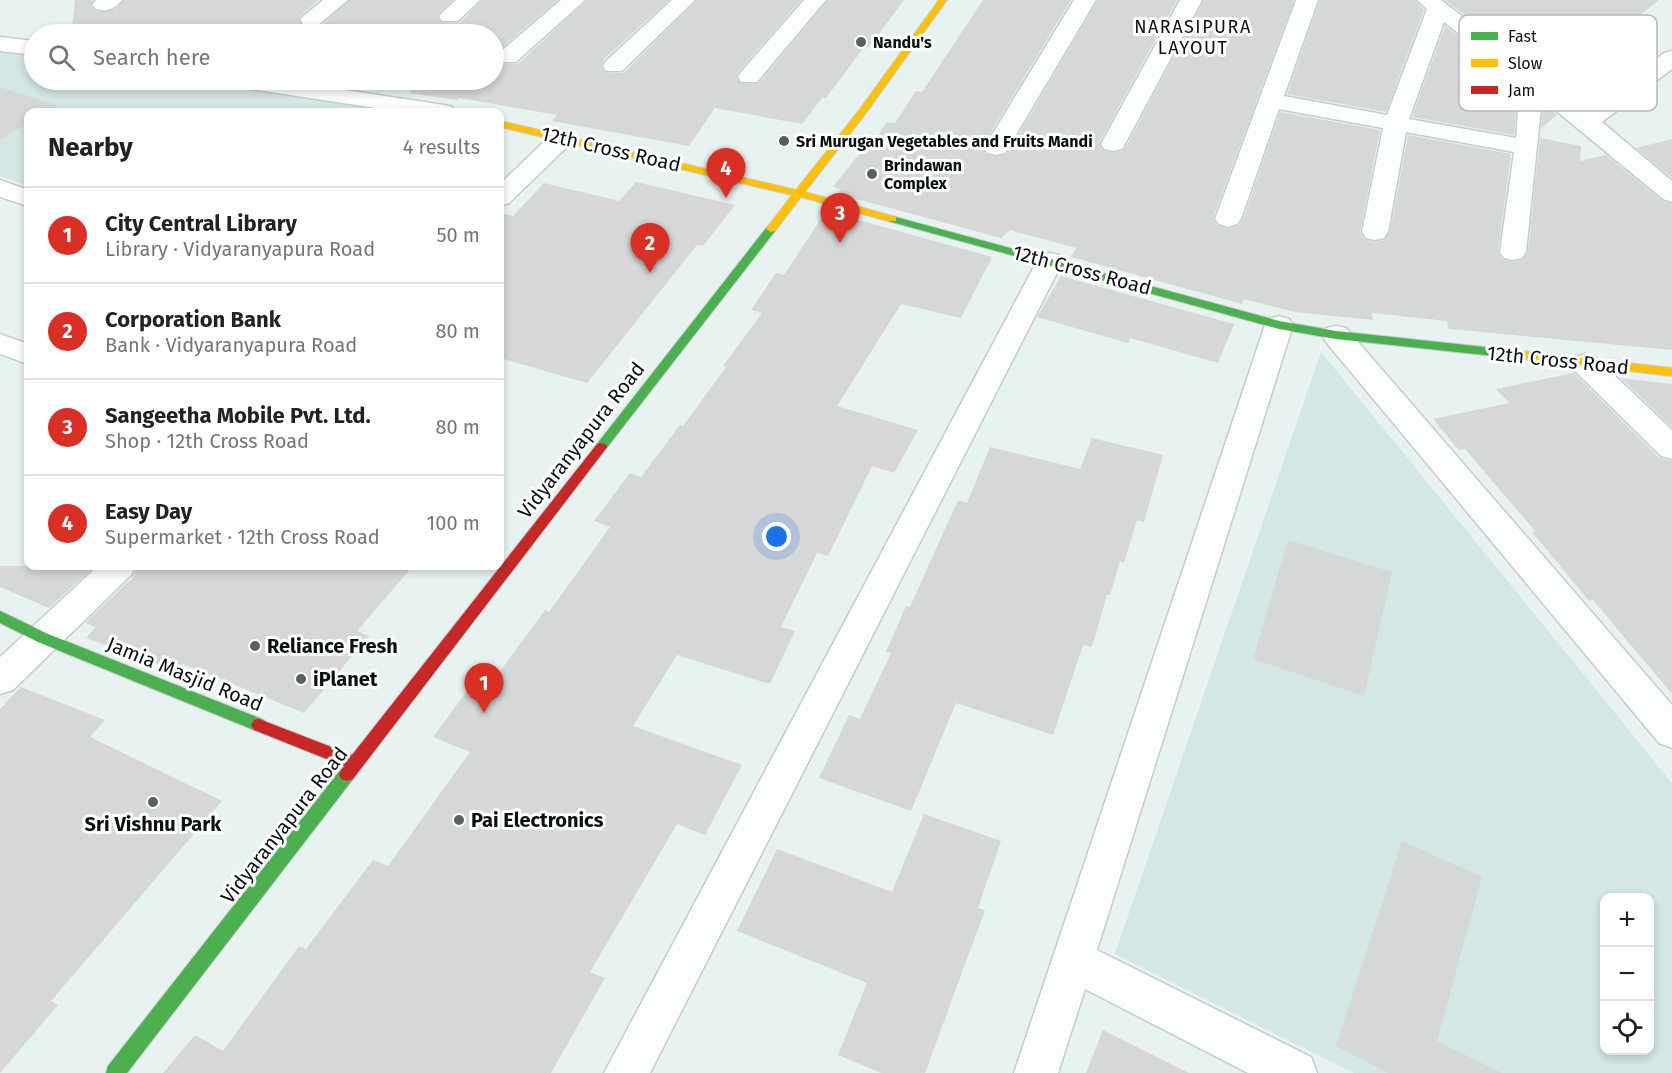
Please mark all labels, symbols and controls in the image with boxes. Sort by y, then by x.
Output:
legend [1459,15,1657,111]
district label: NARASIPURA LAYOUT [1134,16,1252,59]
search box [24,24,504,90]
text: Fast [1508,27,1537,46]
place label: Nandu's [873,33,932,52]
marker: Nandu's [854,35,868,49]
icon: search [45,41,78,74]
text: Search here [93,44,211,71]
text: Slow [1508,54,1543,73]
text: Jam [1508,81,1535,100]
street label: 12th Cross Road [539,121,683,177]
text: Nearby [48,132,133,163]
place label: Sri Murugan Vegetables and Fruits Mandi [796,132,1093,151]
marker: Sri Murugan Vegetables and Fruits Mandi [777,134,791,148]
text: 4 results [403,135,480,159]
pin: 4 [706,148,746,198]
place label: Brindawan Complex [884,156,962,193]
marker: Brindawan Complex [865,167,879,181]
pin: 3 [820,194,860,243]
text: City Central Library [105,210,297,237]
text: 1 [63,223,72,247]
text: 50 m [436,223,480,247]
pin: 2 [630,224,670,273]
text: Library · Vidyaranyapura Road [105,237,375,261]
street label: 12th Cross Road [1010,240,1154,300]
text: Corporation Bank [105,306,281,333]
text: 2 [62,319,73,343]
text: 80 m [435,319,480,343]
text: Bank · Vidyaranyapura Road [105,333,357,357]
street label: 12th Cross Road [1486,341,1630,379]
street label: Vidyaranyapura Road [512,357,650,523]
text: Sangeetha Mobile Pvt. Ltd. [105,402,371,429]
text: 3 [62,415,73,439]
text: 80 m [435,415,480,439]
text: Shop · 12th Cross Road [105,429,309,453]
text: Easy Day [105,498,192,525]
text: 4 [62,511,73,535]
text: 100 m [427,511,480,535]
your location [762,522,791,551]
text: Supermarket · 12th Cross Road [105,525,380,549]
street label: Jamia Masjid Road [103,632,267,716]
place label: Reliance Fresh [267,634,398,658]
marker: Reliance Fresh [248,639,262,653]
pin: 1 [464,664,504,713]
place label: iPlanet [313,667,378,691]
marker: iPlanet [294,672,308,686]
street label: Vidyaranyapura Road [215,742,353,908]
marker: Sri Vishnu Park [146,795,160,809]
place label: Pai Electronics [471,808,604,832]
place label: Sri Vishnu Park [85,812,222,836]
marker: Pai Electronics [452,813,466,827]
map controls [1600,893,1654,1055]
button: + [1600,893,1654,947]
button: − [1600,947,1654,1001]
button: locate [1600,1001,1654,1055]

